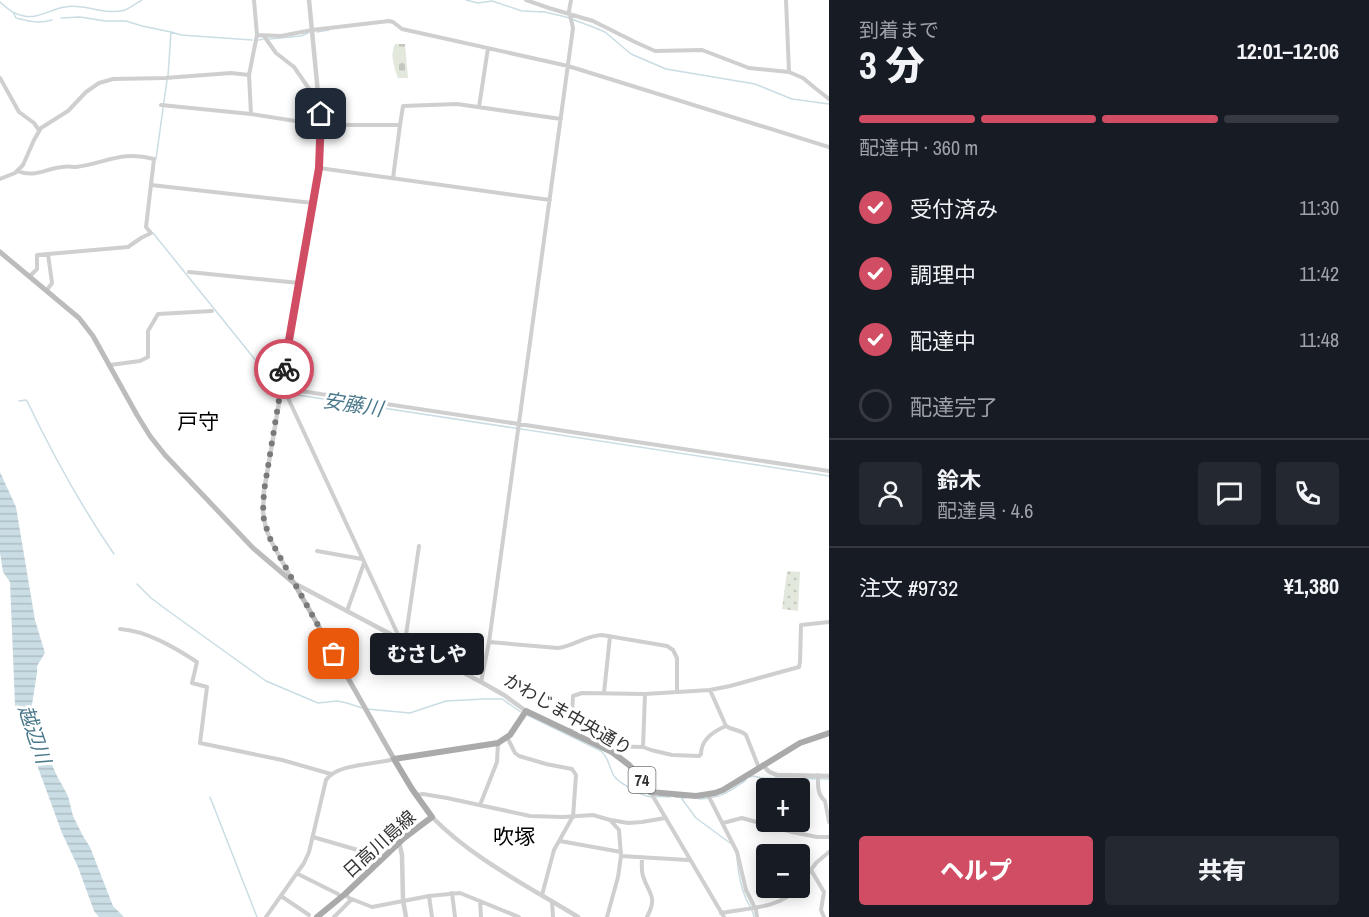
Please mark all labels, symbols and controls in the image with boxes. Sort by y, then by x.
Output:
text: 到着まで [859,16,939,43]
text: 12:01–12:06 [1237,36,1339,66]
text: 3 分 [859,39,925,91]
pin [295,88,346,139]
icon: home [304,97,337,130]
text: 配達中 · 360 m [859,134,978,161]
icon: check [859,191,892,224]
text: 受付済み [910,194,998,224]
text: 11:30 [1299,194,1339,221]
icon: check [859,257,892,290]
text: 調理中 [910,260,976,290]
text: 11:42 [1299,260,1339,287]
icon: check [859,323,892,356]
text: 配達中 [910,326,976,356]
text: 11:48 [1299,326,1339,353]
courier [254,339,314,399]
icon: bike [268,353,301,386]
water label: 安藤川 [321,386,387,422]
text: 配達完了 [910,392,998,422]
district label: 戸守 [177,407,219,436]
button: person [859,462,922,525]
button: chat [1198,462,1261,525]
button: phone [1276,462,1339,525]
text: 鈴木 [937,465,981,495]
text: 配達員 · 4.6 [937,497,1033,524]
text: ¥1,380 [1284,571,1339,601]
text: 注文 #9732 [859,573,958,603]
pin [308,628,359,679]
callout: むさしや [370,633,484,675]
icon: bag [317,637,350,670]
text: むさしや [387,640,467,667]
street label: かわじま中央通り [499,667,637,761]
water label: 越辺川 [12,701,58,769]
road number: 74 [628,767,656,793]
map controls [756,778,810,898]
button: + [756,778,810,832]
street label: 日高川島線 [337,805,421,883]
district label: 吹塚 [493,822,535,851]
button: ヘルプ [859,836,1093,905]
button: 共有 [1105,836,1339,905]
button: − [756,844,810,898]

